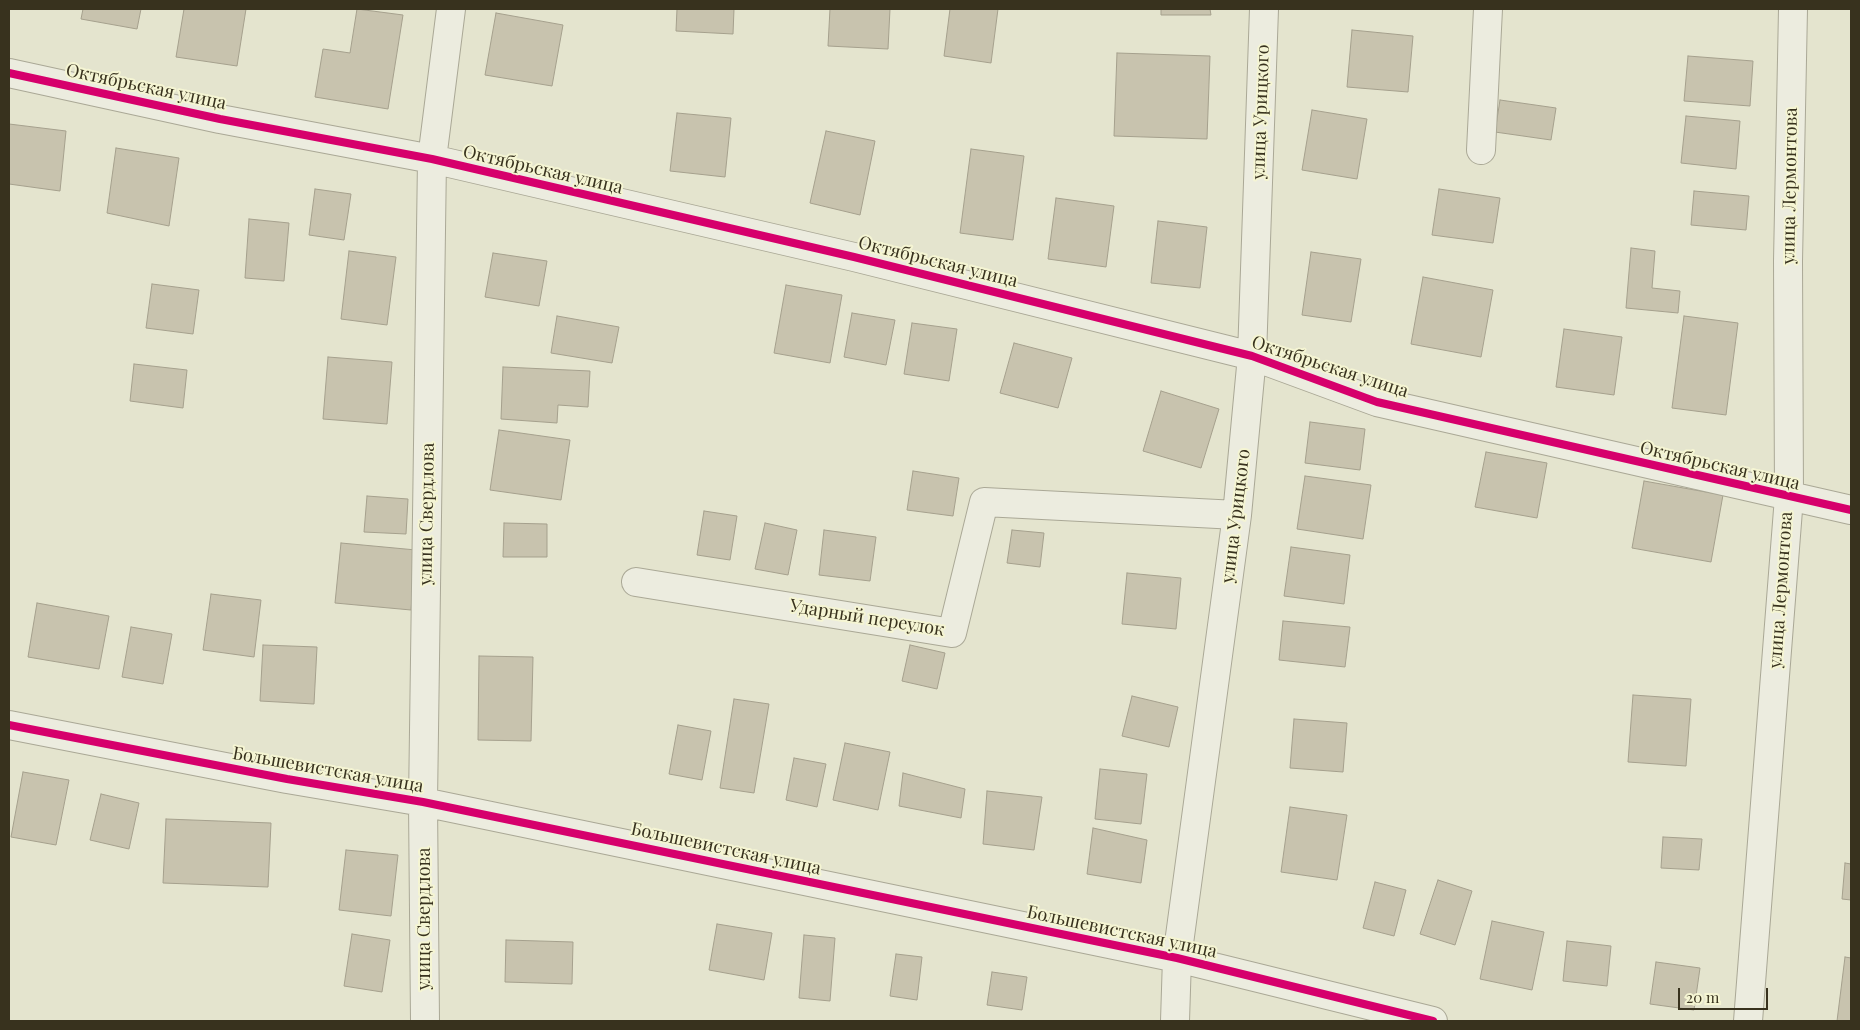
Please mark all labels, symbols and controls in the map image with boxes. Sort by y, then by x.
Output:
street label: улица Урицкого [1248,44,1274,180]
street label: Октябрьская улица [64,59,228,115]
street label: улица Лермонтова [1778,107,1802,265]
street label: Октябрьская улица [461,141,625,199]
street label: Октябрьская улица [856,232,1020,292]
street label: Октябрьская улица [1249,331,1411,403]
street label: Октябрьская улица [1638,437,1802,495]
street label: улица Свердлова [415,442,439,586]
street label: улица Урицкого [1217,448,1255,584]
street label: улица Лермонтова [1765,511,1797,669]
street label: Ударный переулок [788,595,946,641]
street label: Большевистская улица [231,743,425,797]
street label: Большевистская улица [629,818,823,880]
street label: улица Свердлова [413,848,435,990]
street label: Большевистская улица [1025,901,1219,963]
scale bar [1680,978,1770,1010]
text: 20 m [1686,987,1719,1007]

